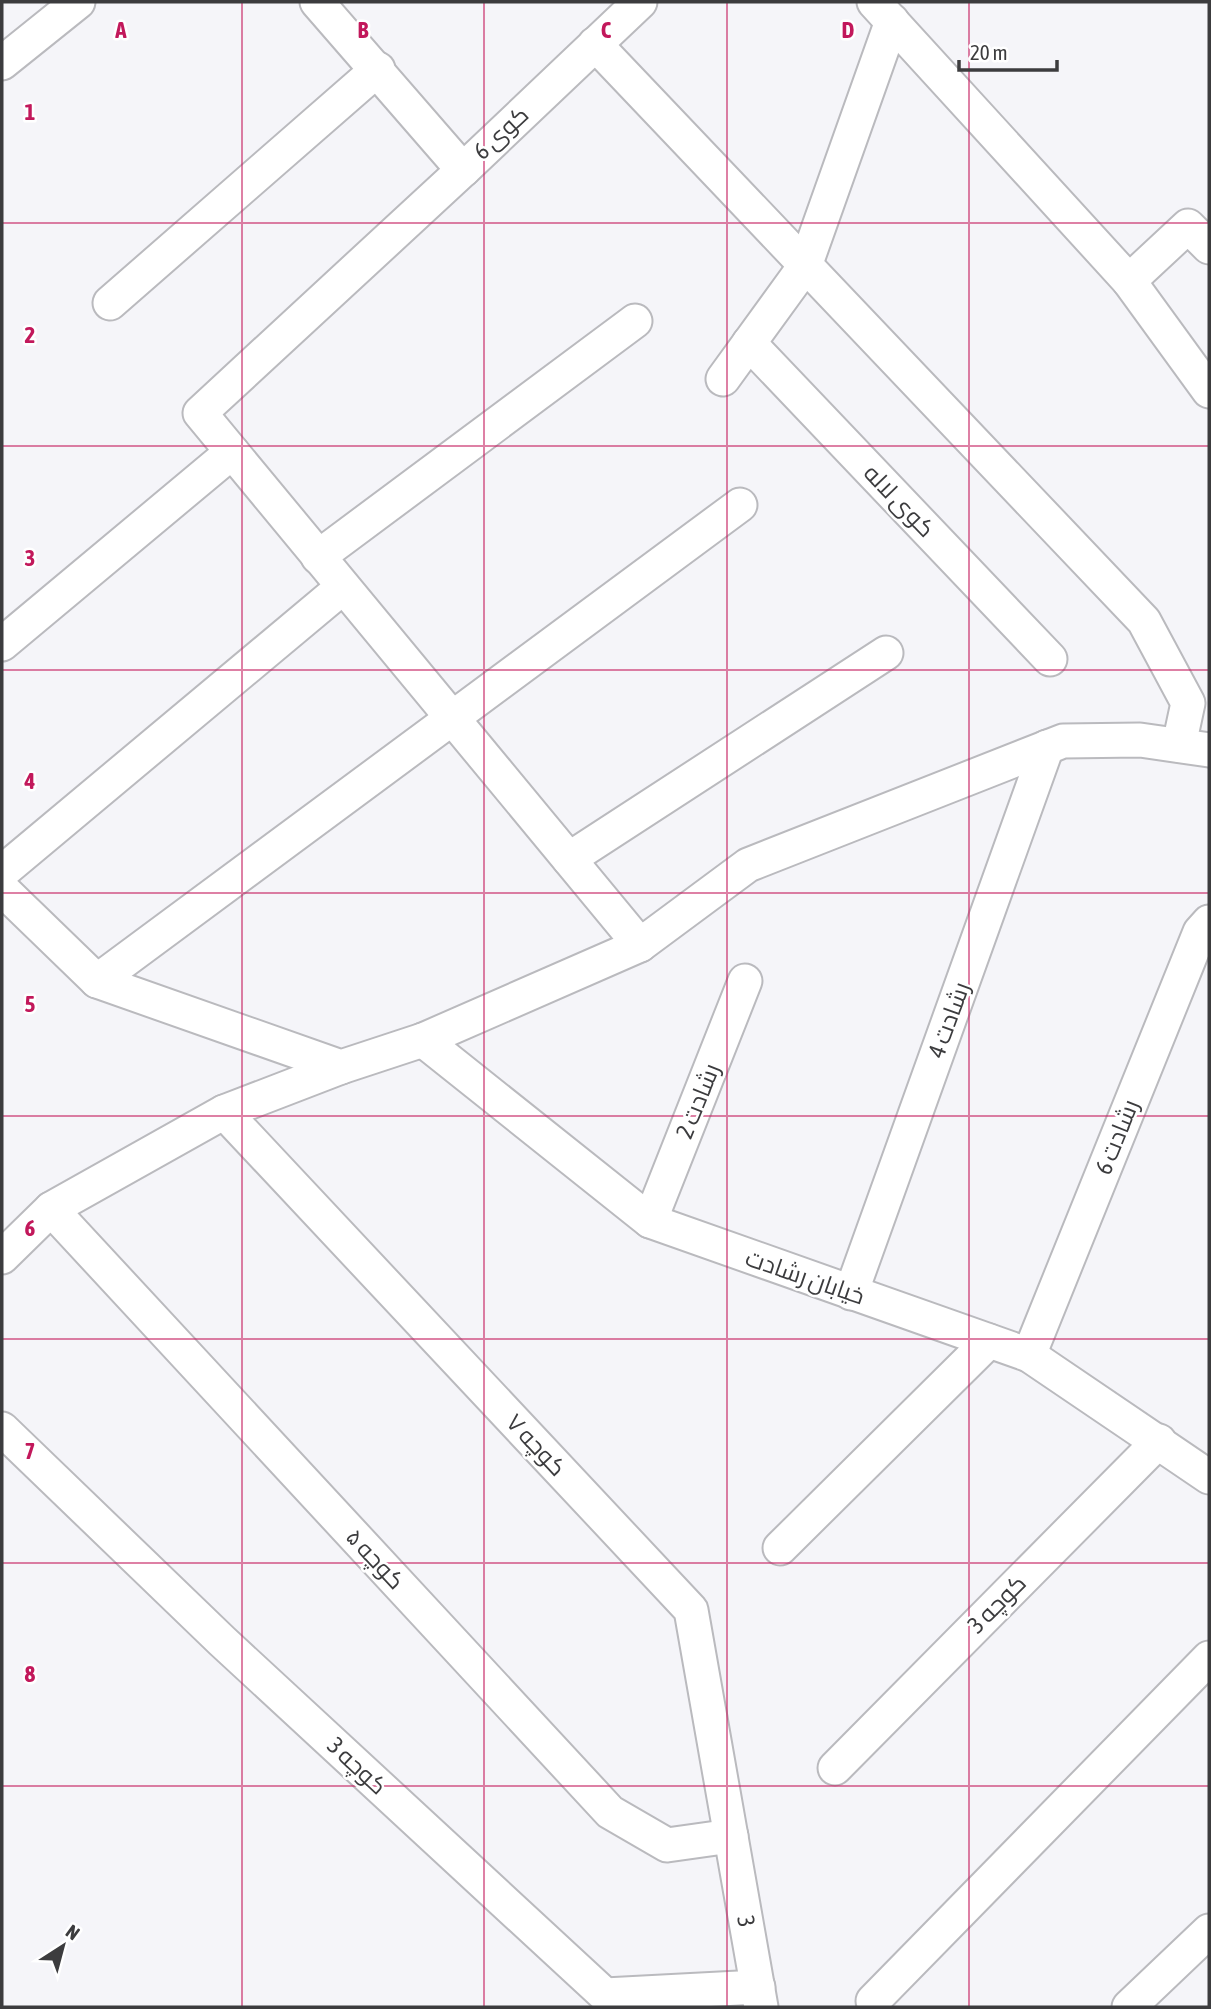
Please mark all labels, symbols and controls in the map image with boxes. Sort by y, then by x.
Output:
text: A [114,17,127,43]
text: B [358,17,369,43]
text: C [601,17,612,43]
text: D [842,17,855,43]
scale bar [959,28,1057,72]
text: 20 m [970,40,1008,64]
text: 1 [25,99,36,125]
street label: کوی 6 [468,101,534,165]
text: 2 [25,322,35,348]
street label: کوی لاله [858,459,940,543]
text: 3 [25,545,35,571]
text: 4 [24,768,36,794]
street label: رشادت 4 [922,978,975,1061]
text: 5 [25,991,36,1017]
street label: رشادت 2 [670,1059,725,1142]
street label: رشادت 6 [1089,1095,1144,1178]
text: 6 [25,1215,36,1241]
street label: خیابان رشادت [742,1244,868,1310]
street label: کوچه ۷ [499,1408,572,1483]
text: 7 [25,1438,35,1464]
street label: کوچه ۵ [339,1523,410,1596]
street label: کوچه 3 [962,1569,1033,1640]
text: 8 [25,1661,36,1687]
street label: کوچه 3 [320,1732,392,1802]
north arrow [28,1911,98,1981]
street label: 3 [732,1913,761,1929]
text: N [62,1920,84,1944]

